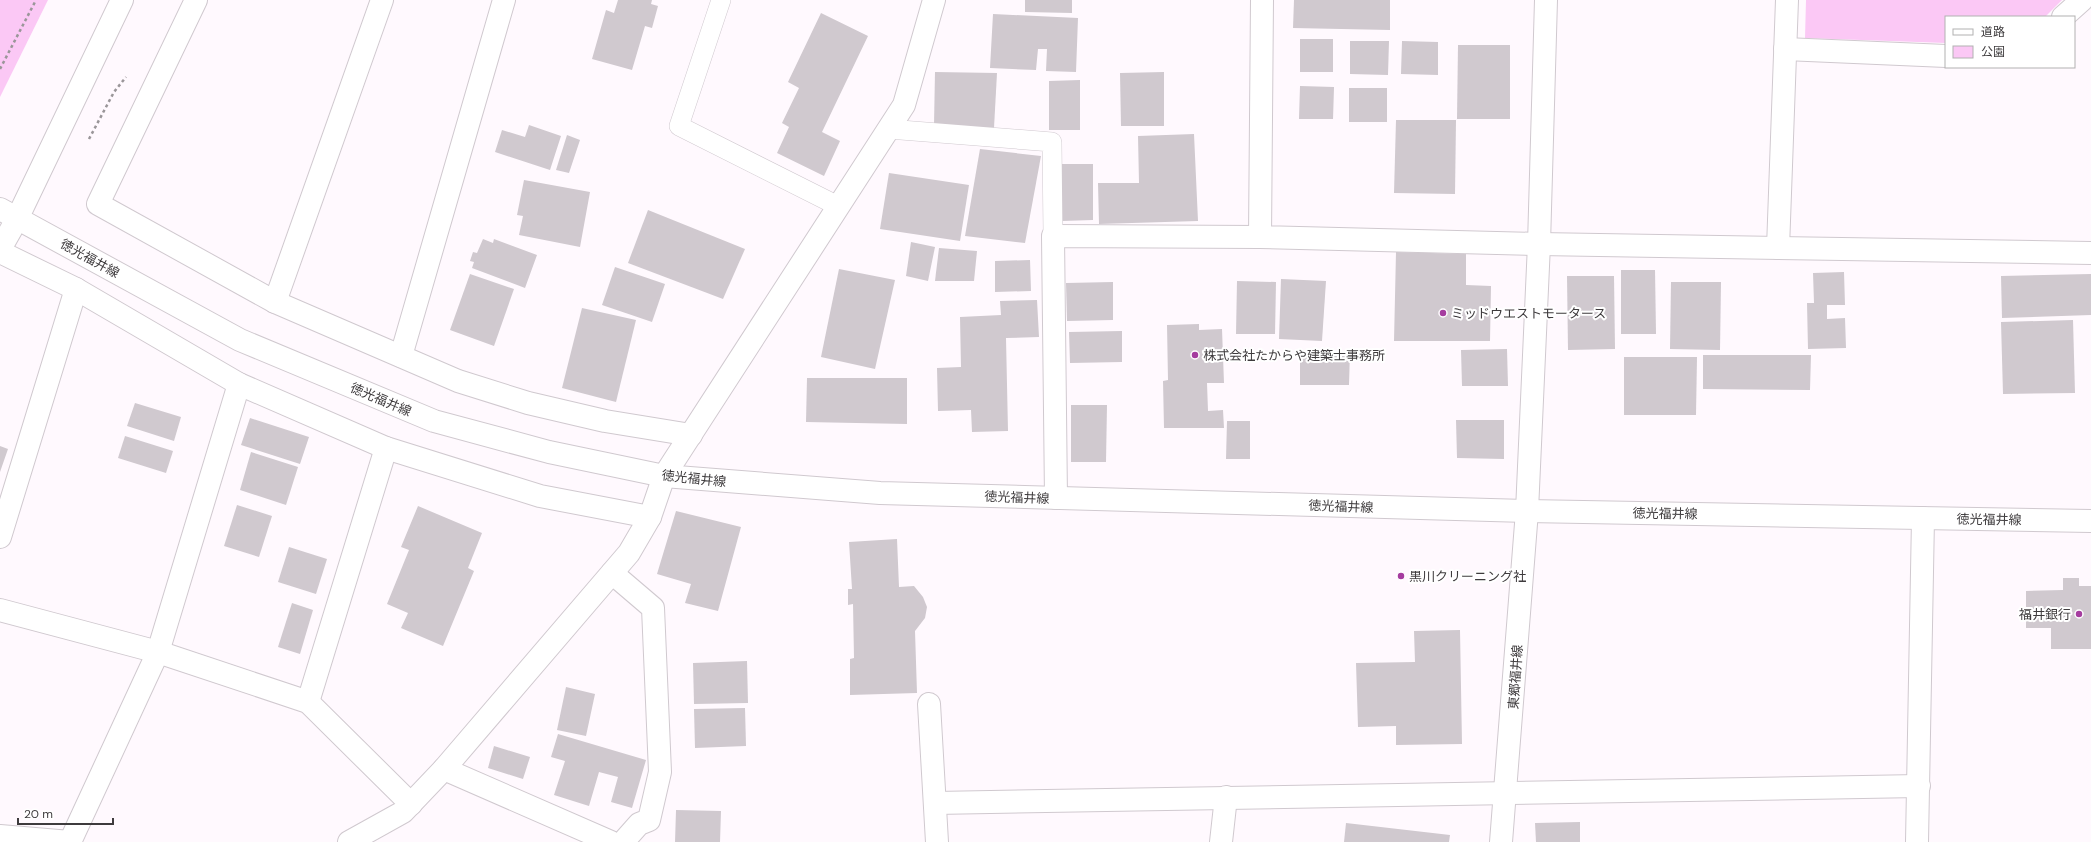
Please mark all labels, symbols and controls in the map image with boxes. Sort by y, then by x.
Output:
legend [1945,16,2075,68]
text: 道路 [1981,24,2005,40]
text: 公園 [1981,44,2005,60]
street label: 徳光福井線 [57,235,122,282]
place label: ミッドウエストモータース [1451,305,1606,322]
marker: ミッドウエストモータース [1438,308,1448,318]
place label: 株式会社たからや建築士事務所 [1203,347,1385,364]
marker: 株式会社たからや建築士事務所 [1190,350,1200,360]
street label: 徳光福井線 [348,379,414,420]
street label: 徳光福井線 [661,467,727,490]
street label: 徳光福井線 [984,488,1050,507]
street label: 徳光福井線 [1308,497,1374,516]
street label: 徳光福井線 [1632,504,1698,523]
street label: 徳光福井線 [1956,510,2022,529]
place label: 黒川クリーニング社 [1409,568,1526,585]
marker: 黒川クリーニング社 [1396,571,1406,581]
place label: 福井銀行 [2019,606,2071,623]
marker: 福井銀行 [2074,609,2084,619]
street label: 東郷福井線 [1505,644,1526,710]
scale bar [18,800,113,826]
text: 20 m [24,806,53,822]

